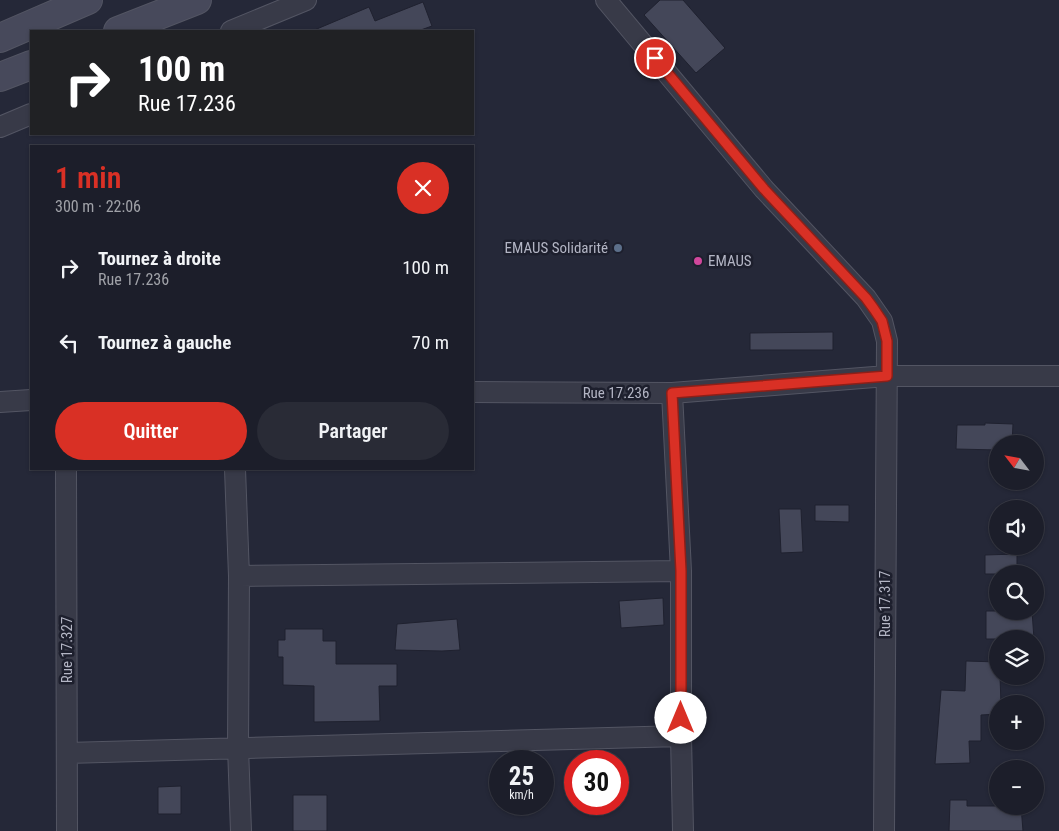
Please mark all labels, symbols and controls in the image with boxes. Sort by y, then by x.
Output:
pin [634,37,676,79]
icon: arrive [641,44,669,72]
text: 100 m [138,49,225,90]
icon: right [55,50,120,115]
text: Rue 17.236 [138,91,236,116]
text: 1 min [55,160,121,195]
button: close [397,162,449,214]
text: 300 m · 22:06 [55,197,141,216]
place label: EMAUS Solidarité [505,239,608,257]
marker: EMAUS Solidarité [612,242,624,254]
text: Tournez à droite [98,247,221,270]
place label: EMAUS [708,252,752,270]
icon: right [55,254,83,282]
marker: EMAUS [692,255,704,267]
text: 100 m [402,256,449,279]
text: Rue 17.236 [98,270,169,289]
icon: left [55,329,83,357]
text: Tournez à gauche [98,331,231,354]
text: 70 m [412,331,449,354]
street label: Rue 17.236 [583,384,649,402]
button: Quitter [55,402,247,460]
button: Partager [257,402,449,460]
north arrow [989,435,1044,490]
map controls [989,435,1044,815]
button: sound [989,500,1044,555]
button: search [989,565,1044,620]
street label: Rue 17.317 [876,571,894,637]
street label: Rue 17.327 [58,617,76,683]
button: layers [989,630,1044,685]
position arrow [654,691,706,743]
button: + [989,695,1044,750]
speed limit sign: 30 [564,750,629,815]
button: − [989,760,1044,815]
text: 25 [509,762,534,791]
text: km/h [509,788,534,802]

